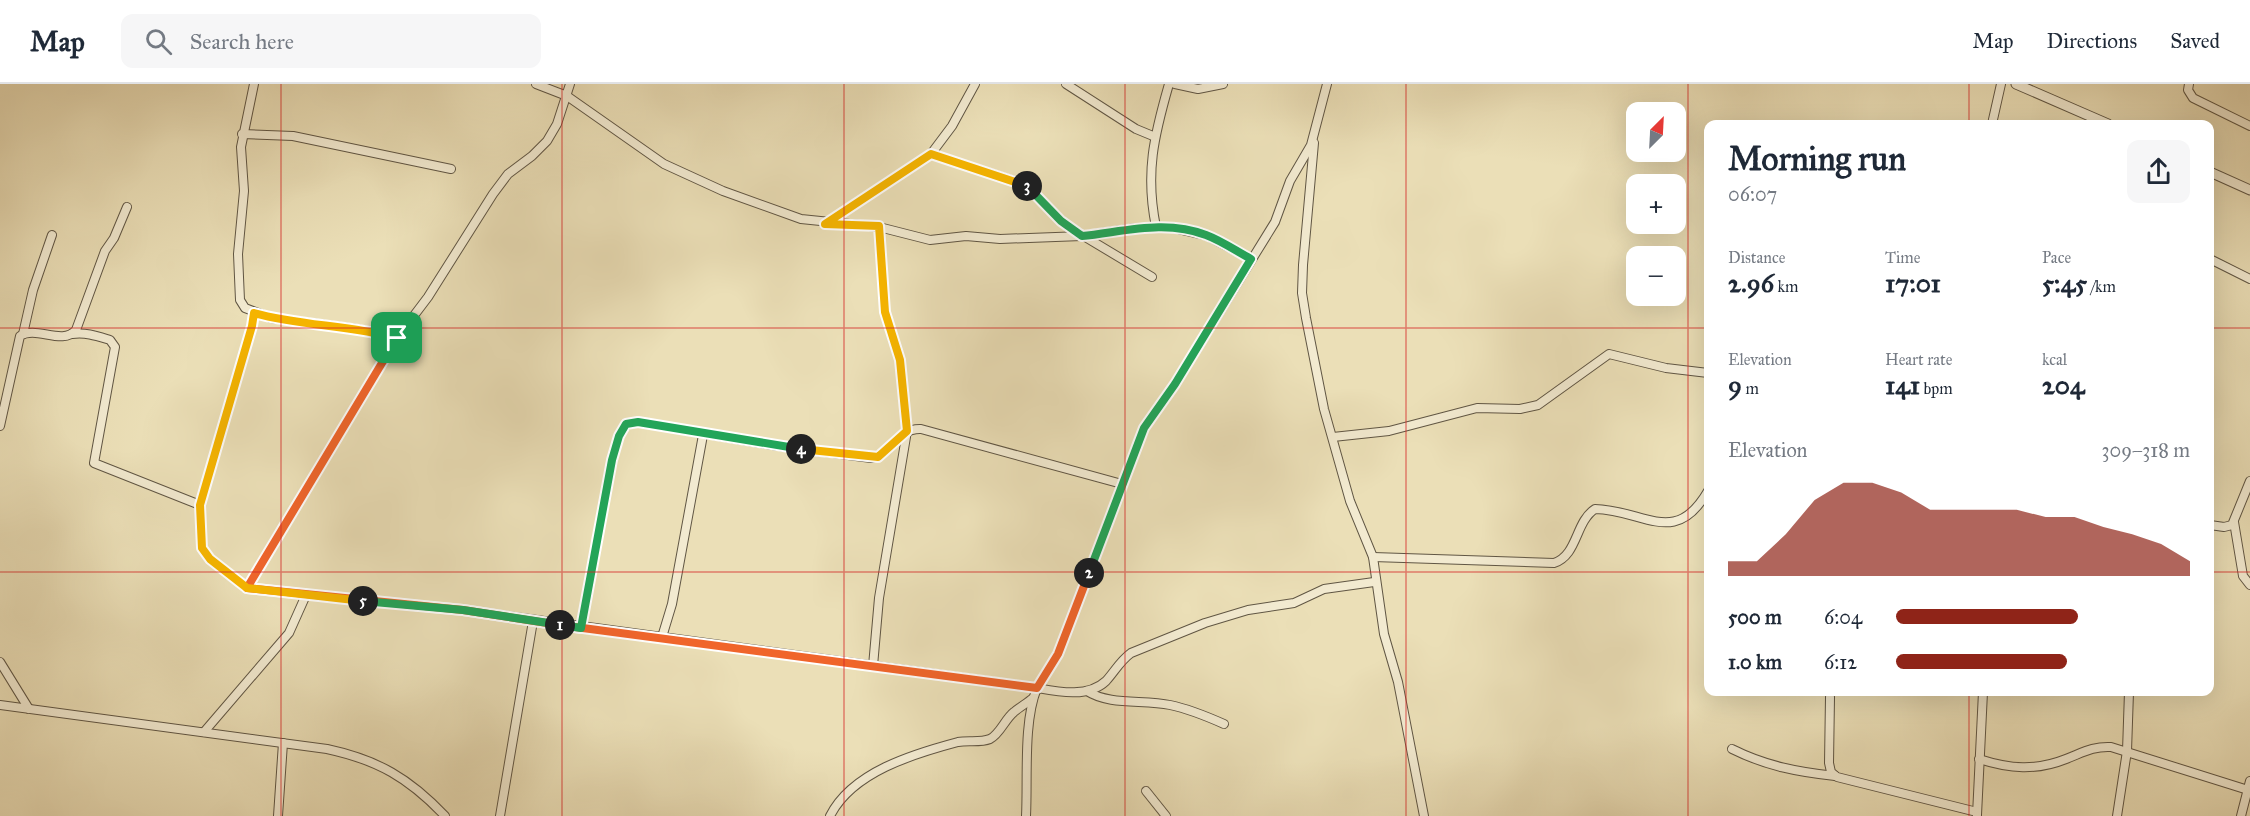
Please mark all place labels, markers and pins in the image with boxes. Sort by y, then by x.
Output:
pin: 3 [1012,171,1042,201]
pin [371,312,422,363]
pin: 4 [786,434,816,464]
pin: 2 [1074,558,1104,588]
pin: 5 [348,586,378,616]
pin: 1 [545,610,575,640]

